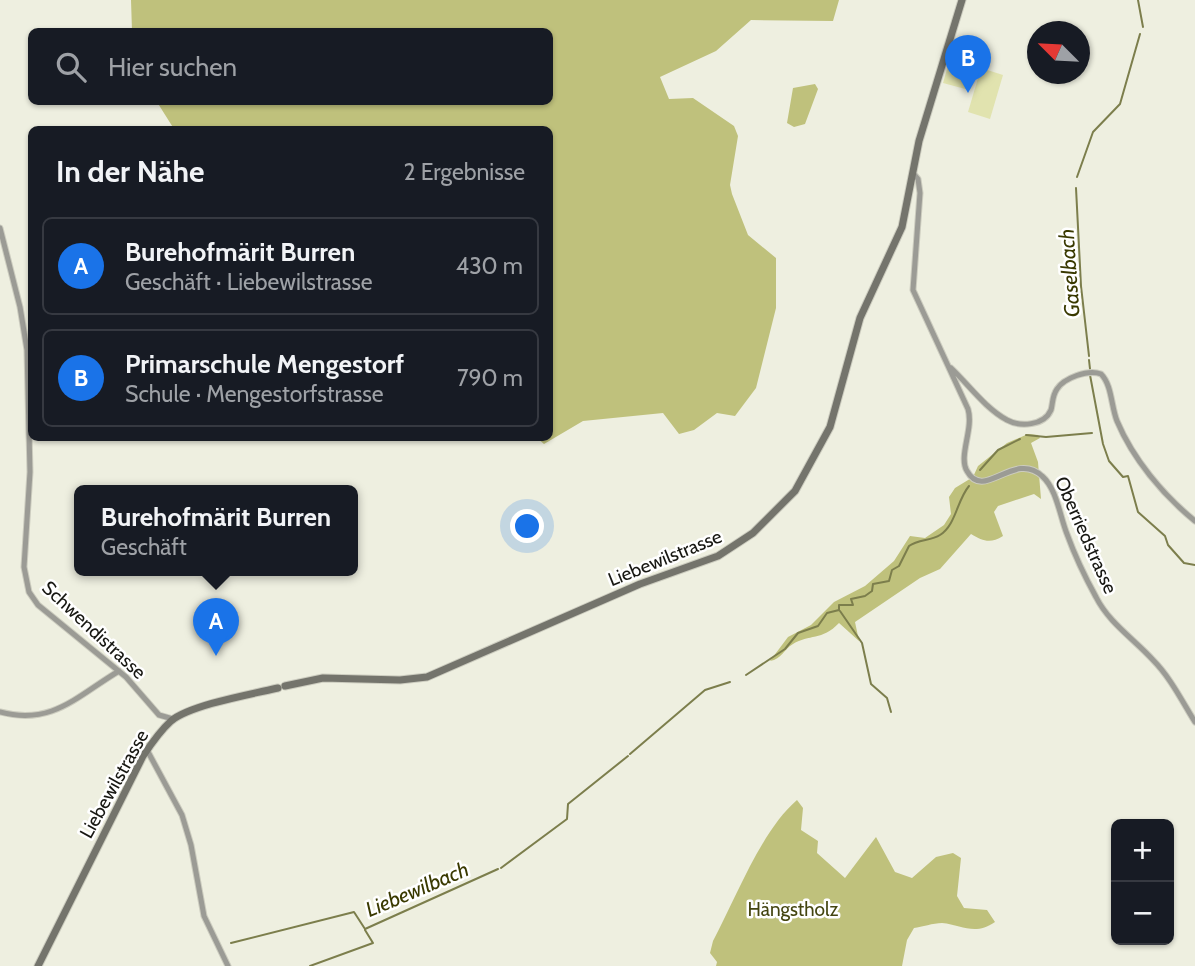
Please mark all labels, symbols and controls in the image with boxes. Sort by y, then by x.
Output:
north arrow [1027,21,1090,84]
search box [28,28,553,105]
pin: B [945,35,991,93]
icon: search [52,48,90,86]
text: Hier suchen [108,51,237,83]
text: In der Nähe [56,153,205,190]
text: 2 Ergebnisse [404,158,525,186]
water label: Gaselbach [1053,228,1085,318]
text: Burehofmärit Burren [125,236,355,268]
text: A [74,252,88,280]
text: 430 m [456,252,523,280]
text: Geschäft · Liebewilstrasse [125,268,373,296]
text: Primarschule Mengestorf [125,348,404,380]
text: B [74,364,88,392]
text: 790 m [457,364,523,392]
text: Schule · Mengestorfstrasse [125,380,384,408]
street label: Oberriedstrasse [1050,473,1122,597]
popup [74,485,358,576]
text: Burehofmärit Burren [101,501,331,533]
your location [510,509,544,543]
street label: Liebewilstrasse [605,525,725,591]
text: Geschäft [101,533,187,561]
street label: Schwendistrasse [37,576,151,684]
pin: A [193,598,239,656]
street label: Liebewilstrasse [75,725,153,842]
map controls [1111,819,1174,945]
button: + [1111,819,1174,882]
water label: Liebewilbach [362,856,472,922]
button: − [1111,882,1174,945]
park label: Hängstholz [748,898,838,921]

